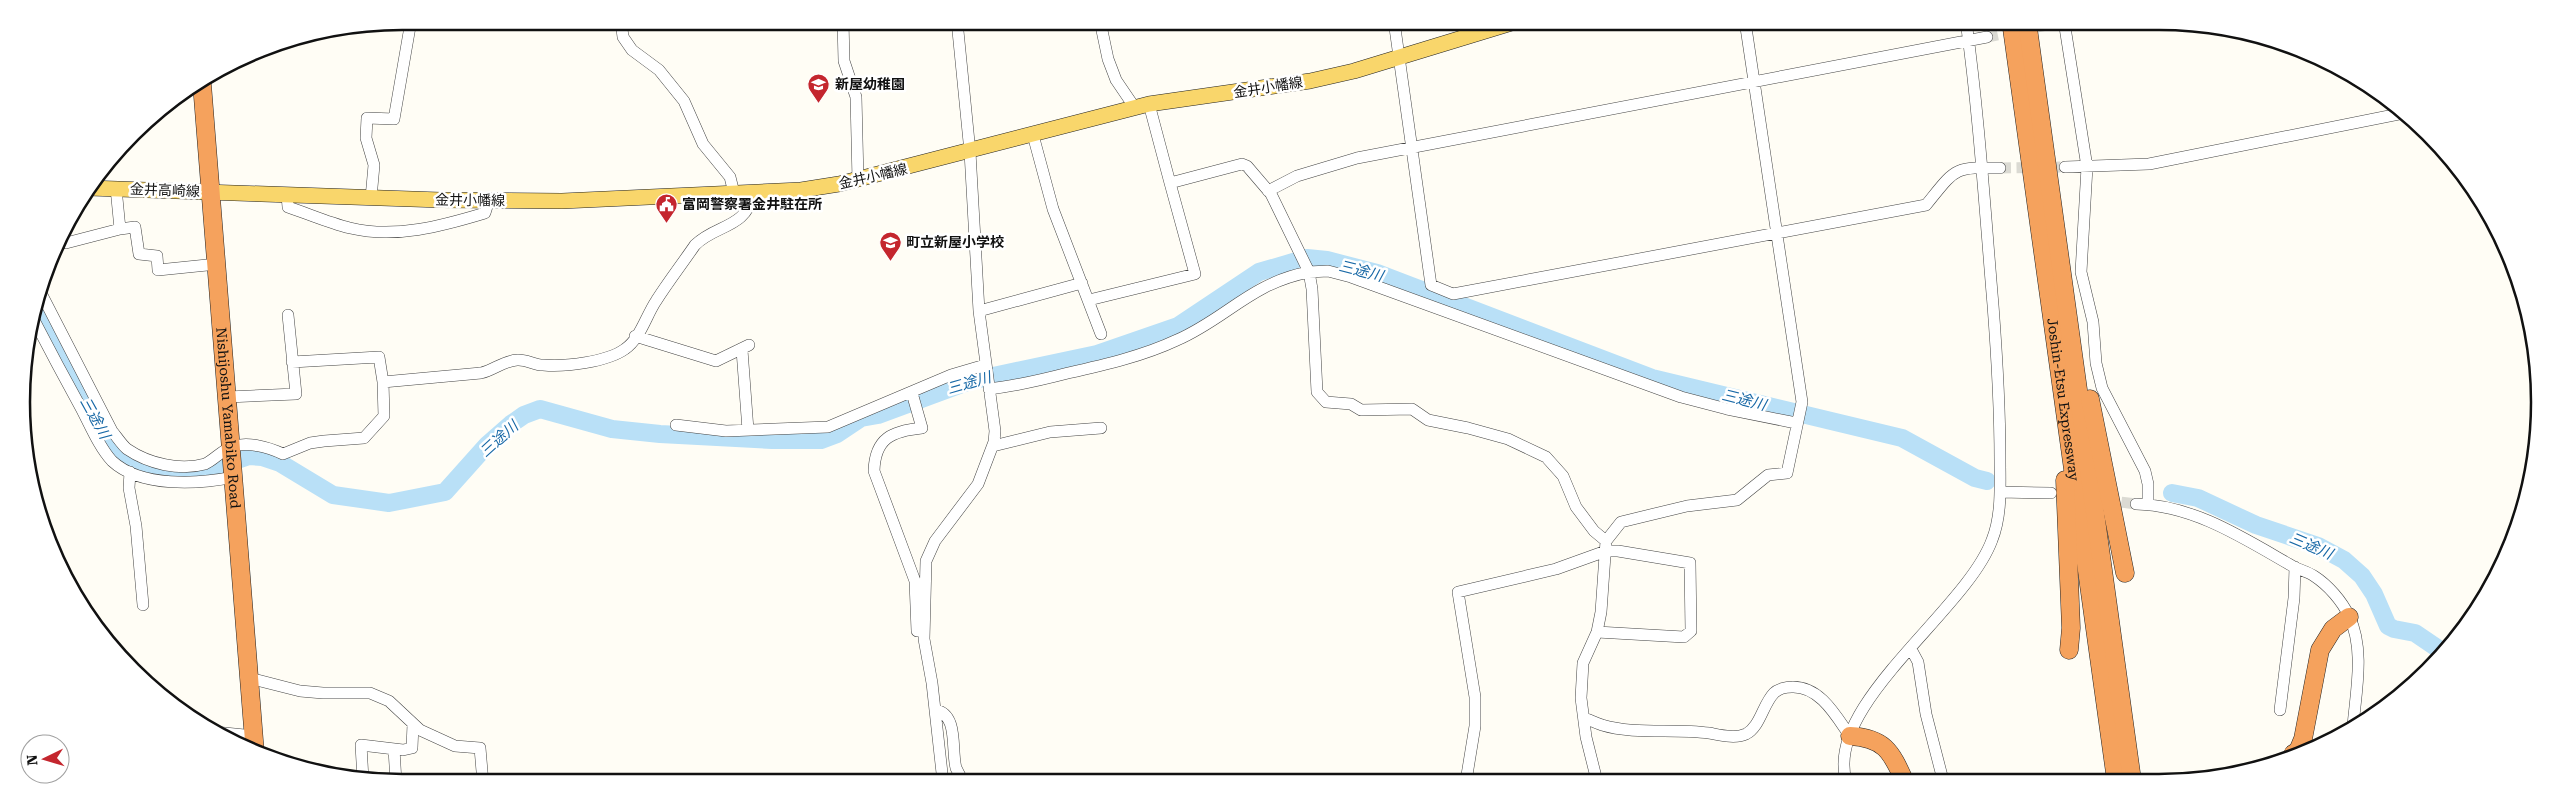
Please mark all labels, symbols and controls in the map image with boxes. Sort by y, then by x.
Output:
school or university icon: 新屋幼稚園 [807,72,831,103]
street label: 金井小幡線 [1232,74,1304,100]
place label: 新屋幼稚園 [835,76,905,92]
street label: 金井小幡線 [837,160,909,192]
street label: 金井高崎線 [130,181,200,199]
street label: 金井小幡線 [435,191,505,209]
public building icon: 富岡警察署金井駐在所 [654,192,678,223]
place label: 富岡警察署金井駐在所 [682,196,822,212]
school or university icon: 町立新屋小学校 [878,230,902,261]
place label: 町立新屋小学校 [906,234,1004,250]
water label: 三途川 [1337,257,1387,286]
street label: Joshin-Etsu Expressway [2044,317,2083,483]
street label: Nishijoshu Yamabiko Road [213,327,244,509]
water label: 三途川 [945,368,995,398]
water label: 三途川 [1720,386,1770,415]
water label: 三途川 [76,394,115,444]
water label: 三途川 [476,416,523,461]
water label: 三途川 [2287,529,2337,564]
north arrow [20,734,70,784]
text: N [24,754,40,766]

